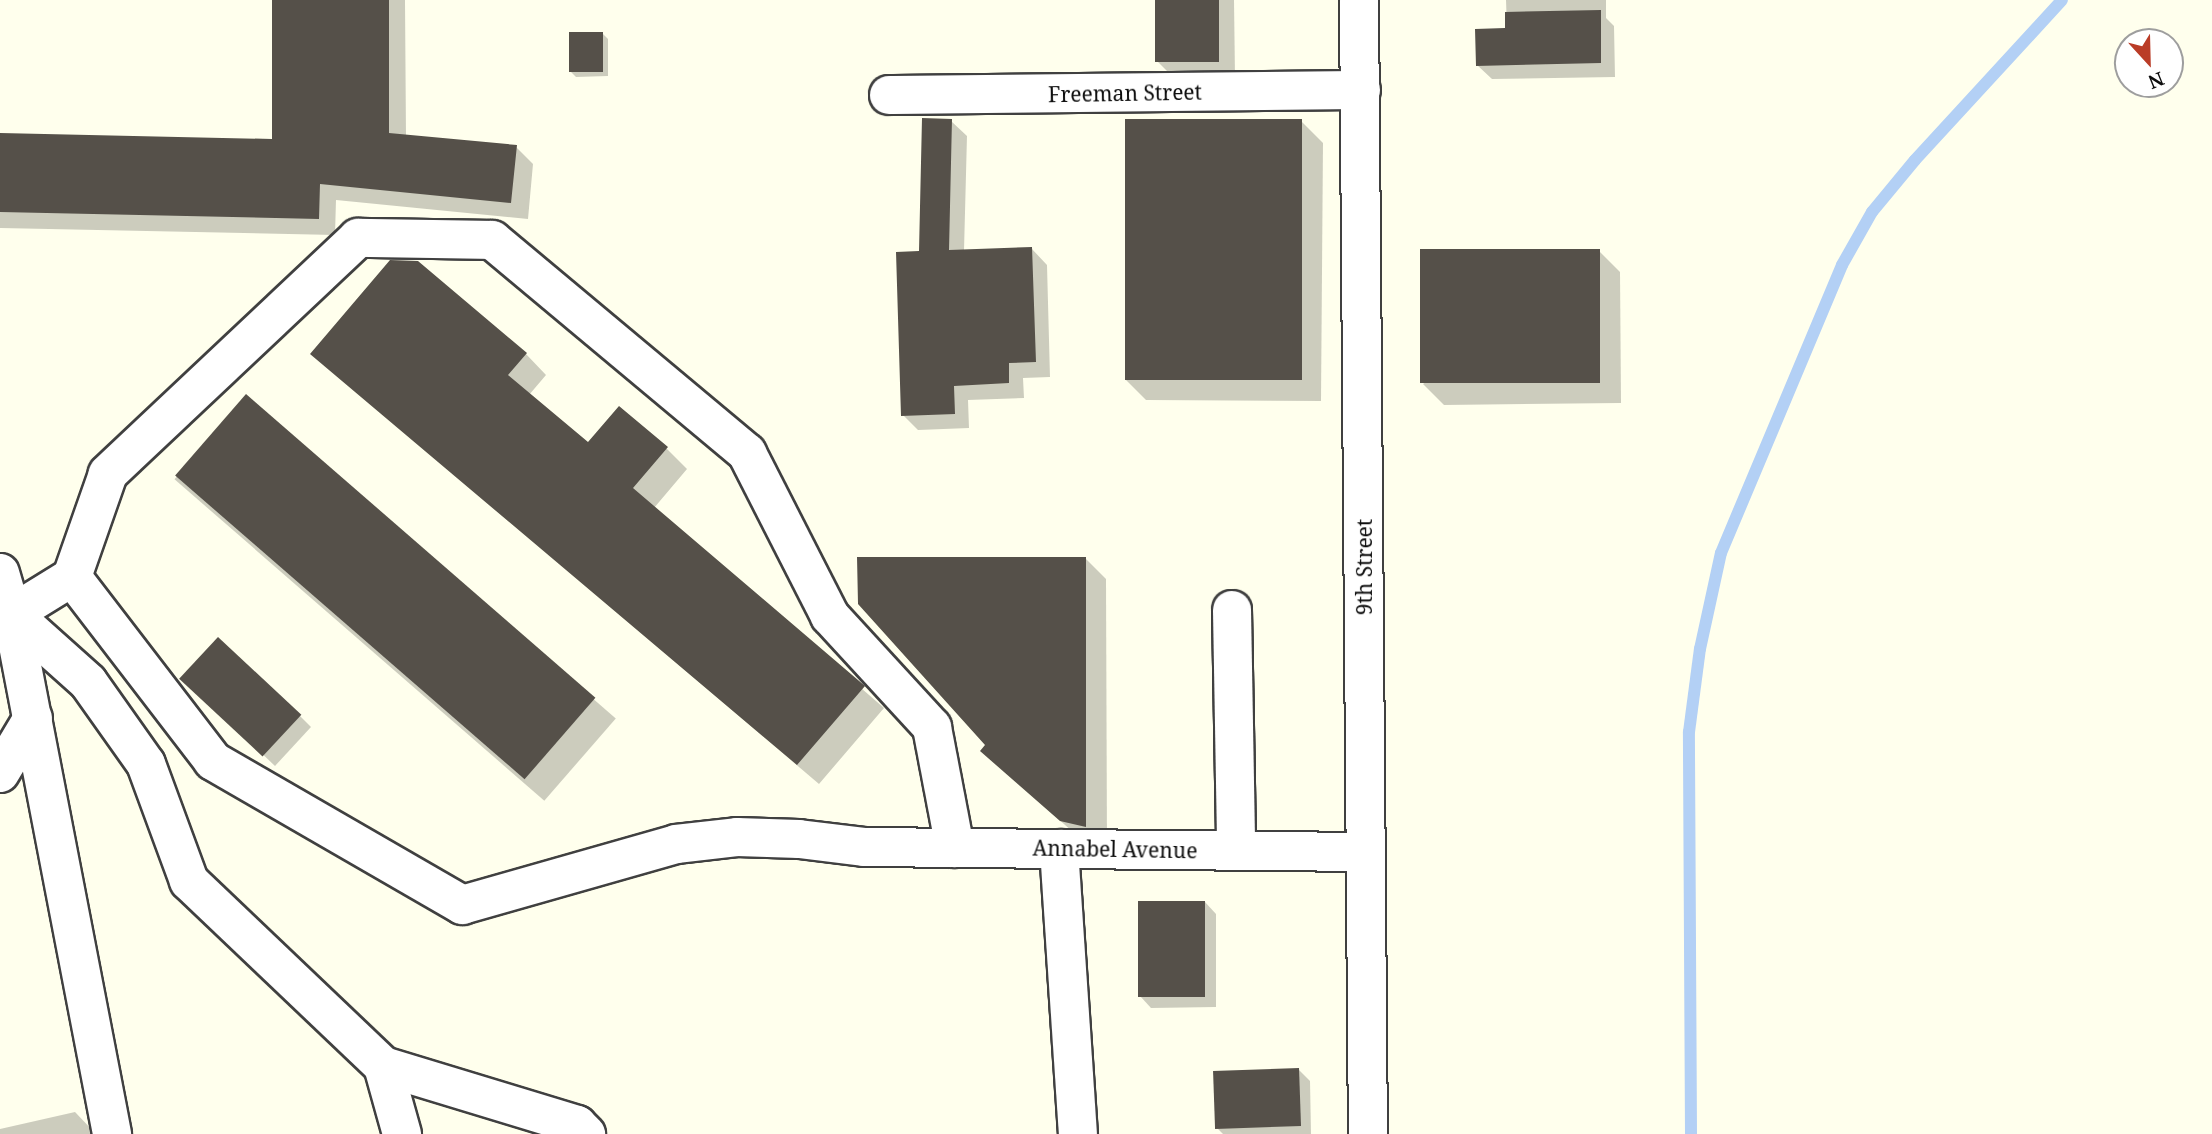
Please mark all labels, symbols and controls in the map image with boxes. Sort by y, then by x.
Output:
north arrow [2114,28,2184,98]
text: N [2144,66,2168,95]
street label: Freeman Street [1048,79,1202,107]
street label: 9th Street [1351,519,1377,615]
street label: Annabel Avenue [1032,835,1198,863]

